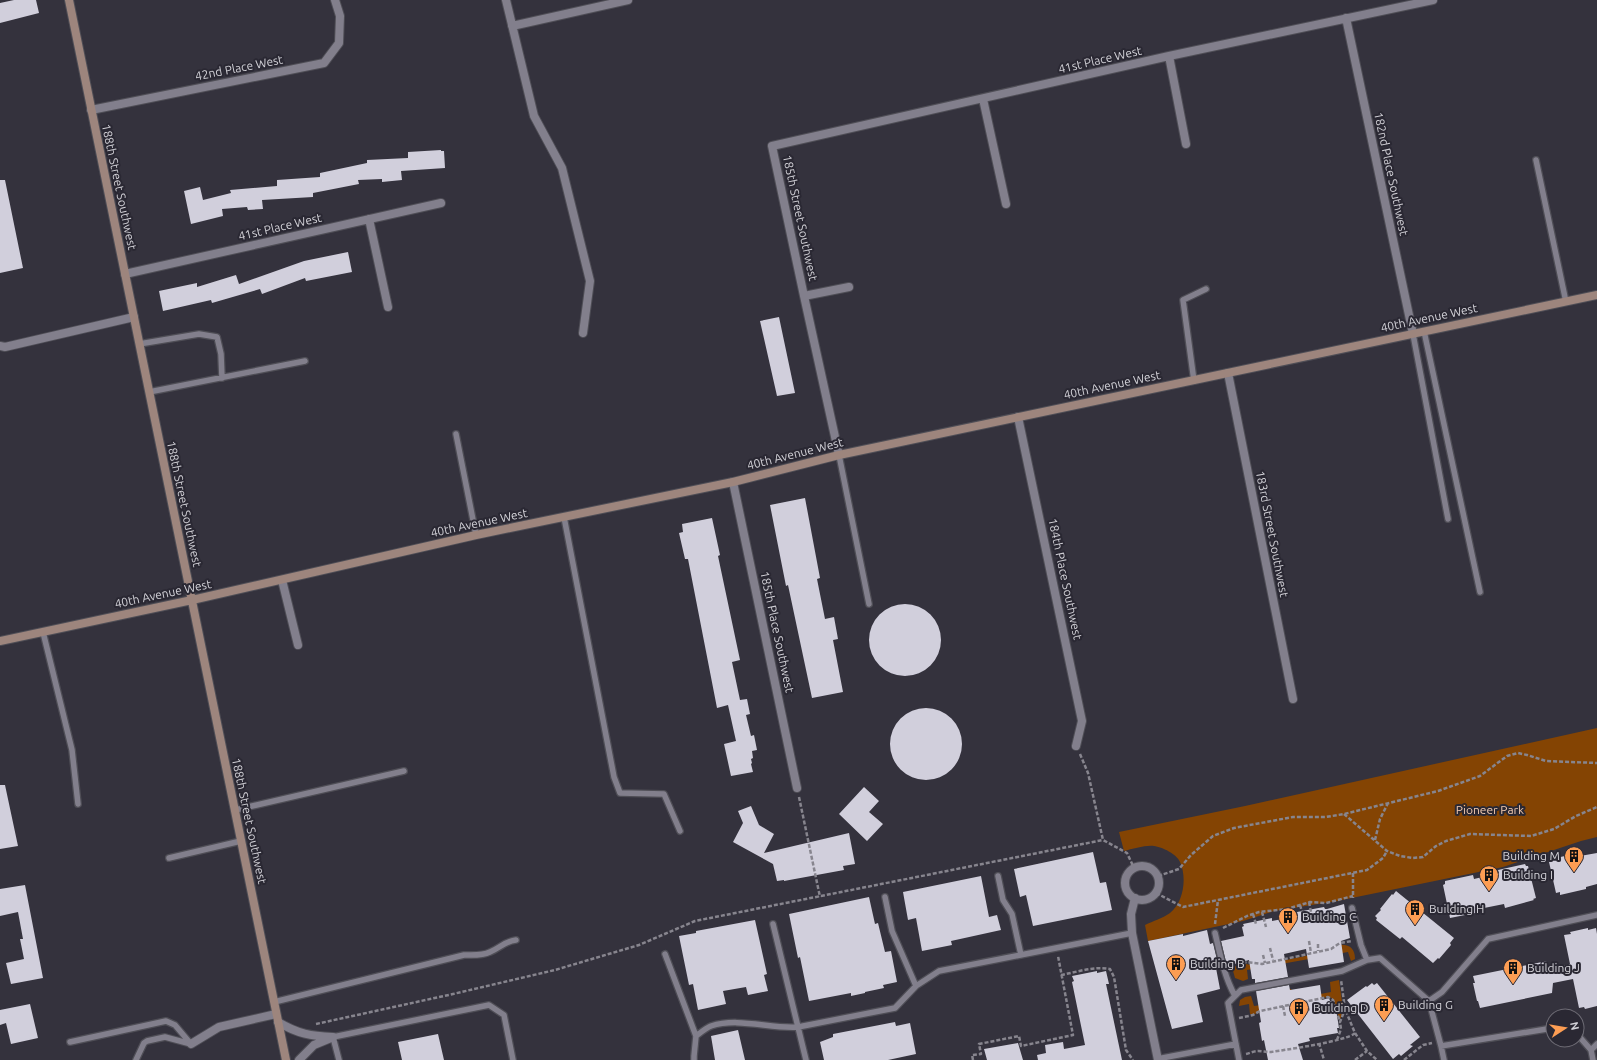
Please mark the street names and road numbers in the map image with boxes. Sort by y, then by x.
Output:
street label: 41st Place West [1057,44,1143,75]
street label: 42nd Place West [194,53,284,82]
street label: 182nd Place Southwest [1372,111,1411,237]
street label: 188th Street Southwest [100,123,139,251]
street label: 185th Street Southwest [781,154,820,282]
street label: 41st Place West [237,211,323,242]
street label: 40th Avenue West [1379,301,1479,334]
street label: 40th Avenue West [1062,368,1162,401]
street label: 40th Avenue West [746,435,845,472]
street label: 188th Street Southwest [165,440,204,568]
street label: 183rd Street Southwest [1254,470,1291,598]
street label: 40th Avenue West [429,506,529,539]
street label: 184th Place Southwest [1046,517,1085,641]
street label: 185th Place Southwest [758,570,797,694]
street label: 40th Avenue West [113,577,213,610]
street label: 188th Street Southwest [230,757,269,885]

